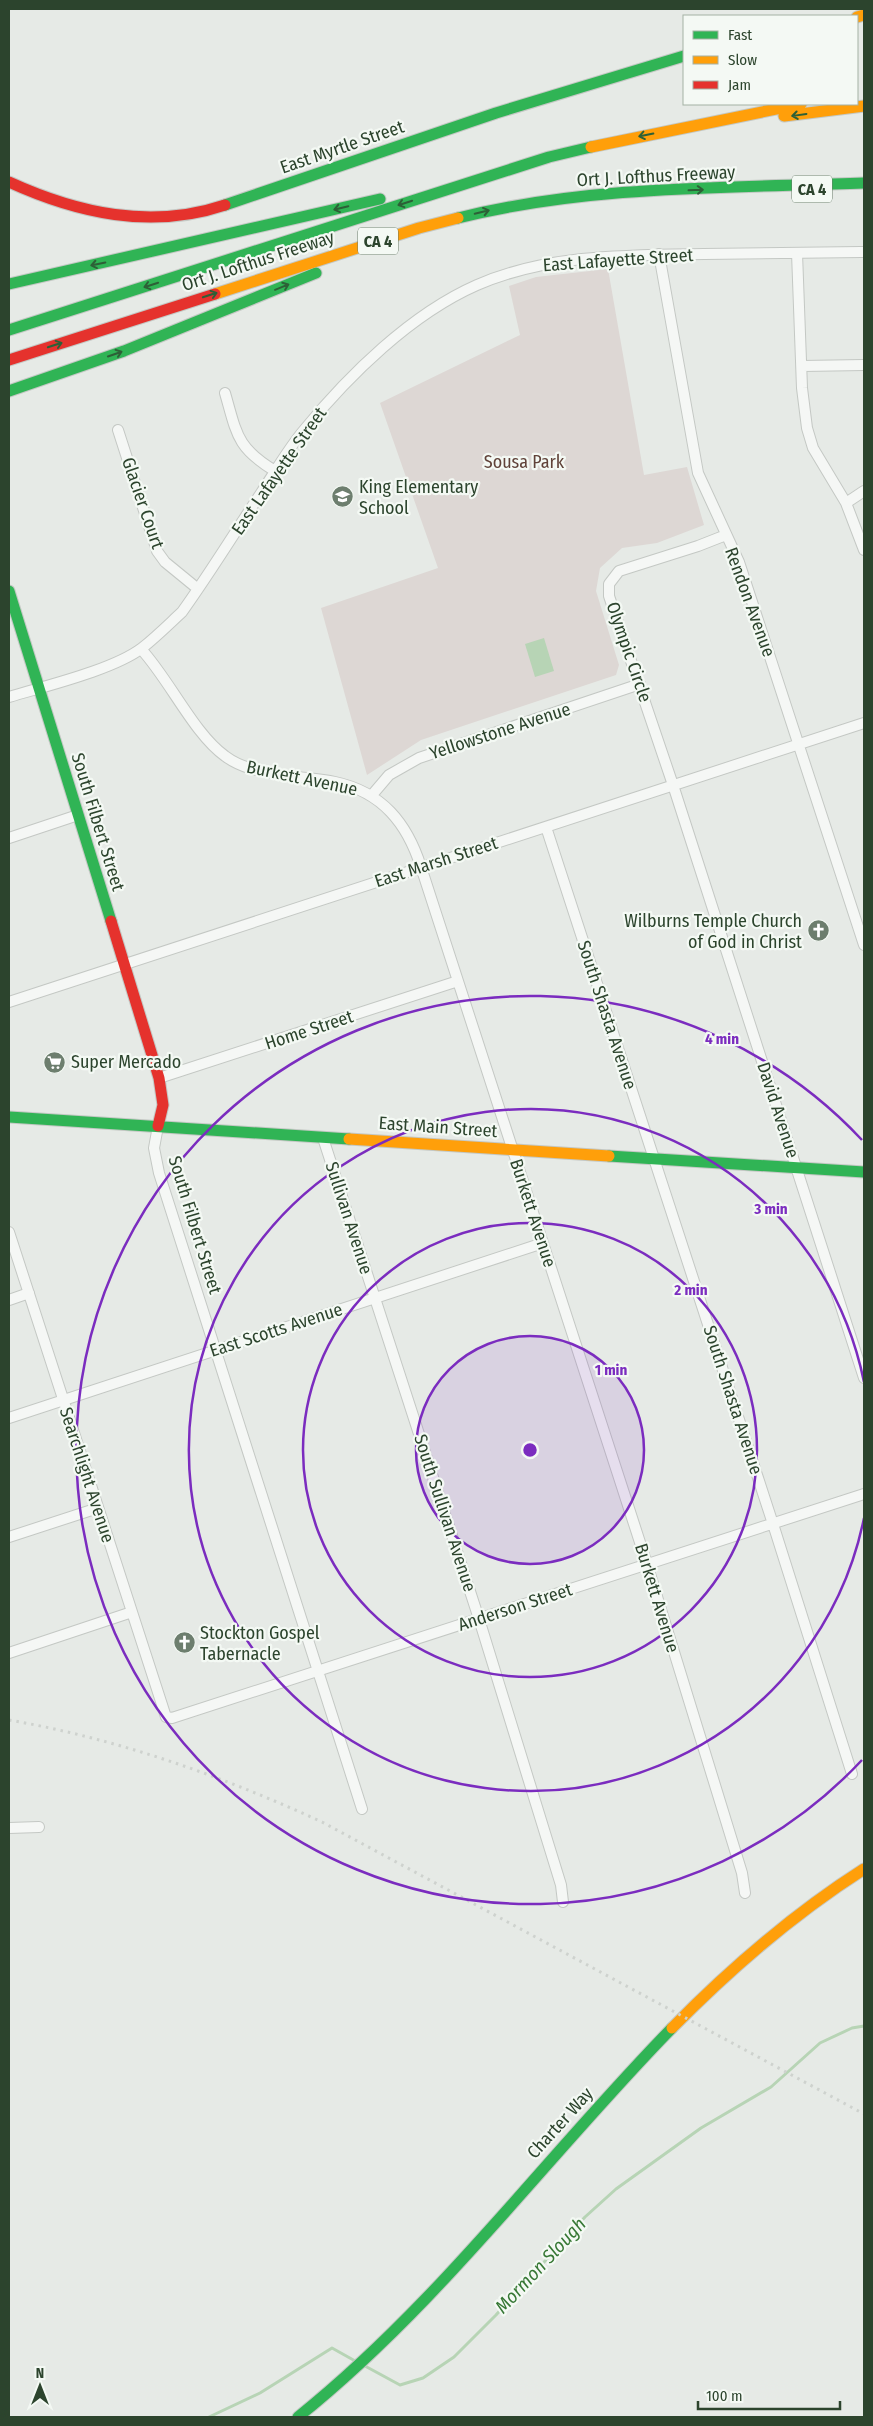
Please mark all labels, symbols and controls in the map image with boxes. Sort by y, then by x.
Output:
legend [683,15,858,105]
text: Fast [728,26,752,44]
text: Slow [728,51,757,69]
text: Jam [728,76,751,94]
one-way arrow [791,110,807,120]
street label: East Myrtle Street [277,115,407,178]
one-way arrow [638,131,654,140]
street label: Ort J. Lofthus Freeway [576,161,736,191]
road number: CA 4 [792,175,832,202]
one-way arrow [687,185,703,195]
one-way arrow [398,199,414,208]
one-way arrow [334,204,350,213]
one-way arrow [474,207,490,216]
street label: Ort J. Lofthus Freeway [179,226,337,296]
road number: CA 4 [358,228,398,255]
street label: East Lafayette Street [542,244,694,276]
one-way arrow [90,260,106,269]
one-way arrow [143,280,159,290]
one-way arrow [274,281,289,291]
one-way arrow [201,290,217,300]
one-way arrow [47,340,63,350]
one-way arrow [107,349,122,358]
street label: East Lafayette Street [227,403,331,539]
park label: Sousa Park [484,451,565,473]
street label: Glacier Court [117,454,169,552]
place label: King Elementary School [359,476,478,519]
school or university icon: King Elementary School [331,485,355,509]
street label: Rendon Avenue [720,544,780,660]
street label: Olympic Circle [602,599,656,705]
street label: Yellowstone Avenue [427,698,573,764]
street label: South Filbert Street [67,750,129,894]
street label: Burkett Avenue [245,756,360,801]
street label: East Marsh Street [372,832,500,892]
place label: Wilburns Temple Church of God in Christ [624,910,802,953]
church icon: Wilburns Temple Church of God in Christ [806,919,830,943]
street label: South Shasta Avenue [573,938,641,1092]
street label: Home Street [262,1005,356,1055]
text: 4 min [705,1030,739,1048]
supermarket icon: Super Mercado [43,1050,67,1074]
place label: Super Mercado [71,1051,181,1073]
street label: David Avenue [752,1059,804,1161]
street label: East Main Street [378,1112,498,1142]
street label: South Filbert Street [164,1153,226,1297]
street label: Burkett Avenue [505,1156,561,1270]
street label: Sullivan Avenue [320,1159,378,1277]
text: 3 min [753,1200,788,1218]
text: 2 min [673,1281,708,1299]
street label: East Scotts Avenue [207,1298,345,1362]
street label: South Shasta Avenue [699,1323,767,1477]
text: 1 min [595,1361,627,1379]
street label: Searchlight Avenue [55,1405,119,1545]
street label: South Sullivan Avenue [409,1432,481,1595]
centre of rings [521,1441,539,1459]
street label: Burkett Avenue [630,1541,684,1655]
street label: Anderson Street [455,1578,575,1636]
place label: Stockton Gospel Tabernacle [200,1622,320,1665]
church icon: Stockton Gospel Tabernacle [172,1631,196,1655]
street label: Charter Way [522,2083,598,2163]
water label: Mormon Slough [490,2213,591,2318]
north arrow [15,2361,65,2411]
text: N [36,2365,44,2382]
scale bar [698,2378,840,2410]
text: 100 m [706,2387,743,2405]

